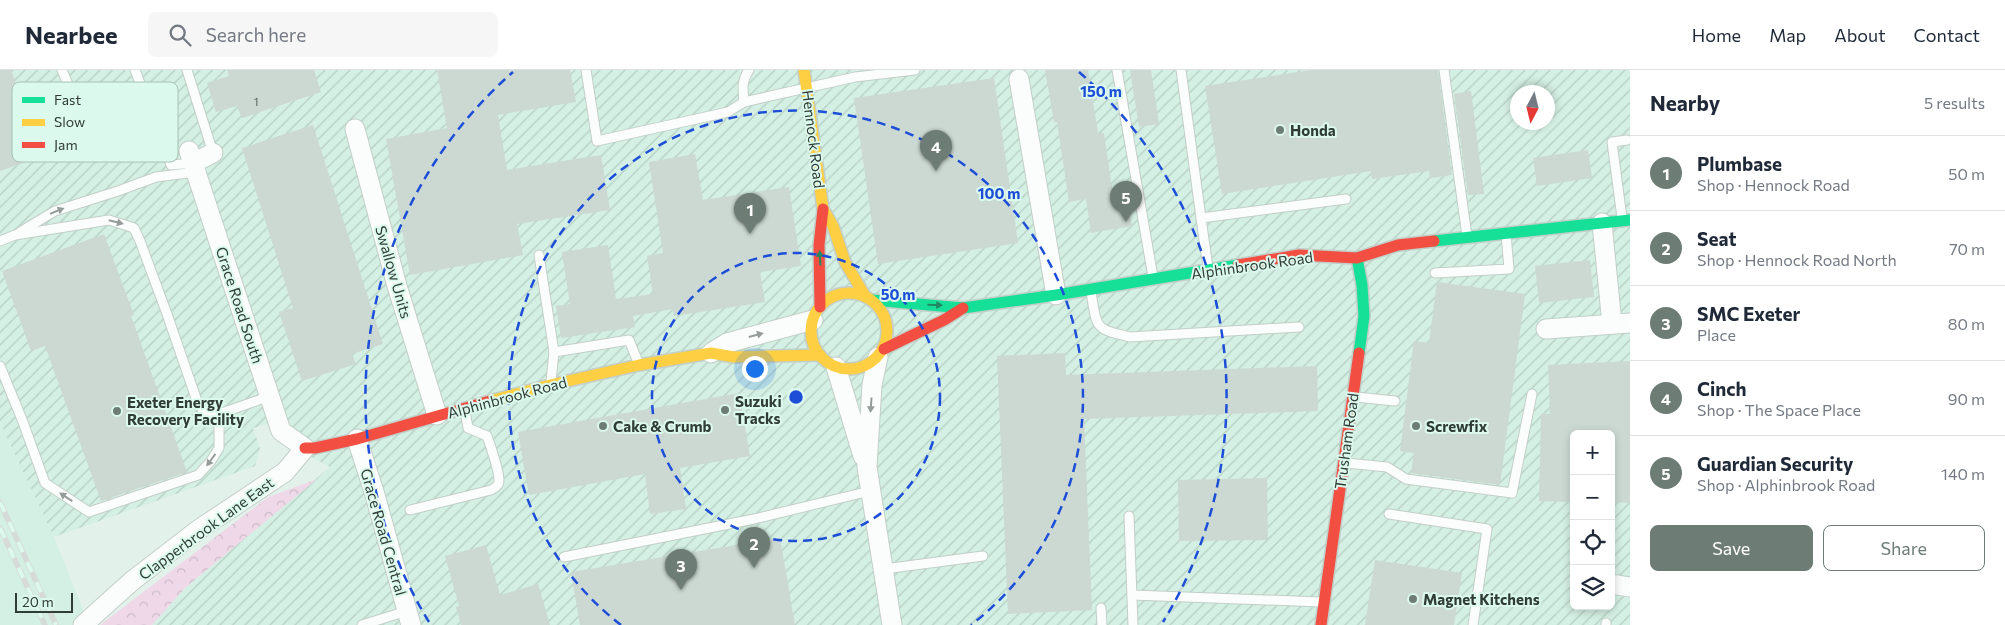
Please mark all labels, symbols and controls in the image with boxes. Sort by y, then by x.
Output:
search box [148,12,498,57]
text: Nearbee [25,20,118,49]
icon: search [166,21,194,49]
text: Search here [206,23,306,46]
text: Home [1692,24,1741,46]
text: Map [1769,24,1806,46]
text: About [1834,24,1886,46]
text: Contact [1914,24,1980,46]
legend [12,82,178,162]
text: 150 m [1080,82,1122,100]
north arrow [1510,85,1555,130]
street label: Hennock Road [799,89,829,189]
text: Nearby [1650,90,1720,115]
text: Fast [54,91,81,108]
text: 5 results [1924,93,1985,112]
house number: 1 [253,94,259,108]
text: Slow [54,113,85,130]
place label: Honda [1290,121,1336,139]
marker: Honda [1274,124,1286,136]
pin: 4 [920,130,952,171]
text: Jam [54,136,78,153]
text: Plumbase [1697,152,1782,175]
text: 1 [1662,164,1670,183]
text: 50 m [1948,164,1985,183]
text: Shop · Hennock Road [1697,175,1850,194]
pin: 5 [1110,181,1142,222]
text: 100 m [978,184,1020,202]
pin: 1 [734,193,766,234]
one-way arrow [50,207,65,214]
one-way arrow [108,218,124,226]
street label: Swallow Units [372,223,416,321]
text: Seat [1697,227,1736,250]
text: 2 [1661,239,1671,258]
text: 70 m [1949,239,1985,258]
street label: Grace Road South [213,244,267,366]
street label: Alphinbrook Road [1190,248,1314,282]
one-way arrow [815,250,823,266]
text: Shop · Hennock Road North [1697,250,1897,269]
text: 50 m [881,285,915,303]
one-way arrow [927,301,943,309]
text: SMC Exeter [1697,302,1800,325]
text: 3 [1661,314,1671,333]
text: 80 m [1948,314,1985,333]
text: Place [1697,325,1736,344]
one-way arrow [748,330,763,338]
your location [742,356,768,382]
street label: Alphinbrook Road [445,372,569,422]
text: Cinch [1697,377,1746,400]
centre of rings [787,388,805,406]
text: 4 [1661,389,1671,408]
text: 90 m [1948,389,1985,408]
place label: Suzuki Tracks [735,392,782,427]
street label: Trusham Road [1330,392,1362,490]
place label: Exeter Energy Recovery Facility [127,393,245,428]
one-way arrow [866,397,874,413]
text: Shop · The Space Place [1697,400,1861,419]
marker: Suzuki Tracks [719,404,731,416]
marker: Exeter Energy Recovery Facility [111,405,123,417]
place label: Cake & Crumb [613,417,712,435]
place label: Screwfix [1426,417,1488,435]
marker: Cake & Crumb [597,420,609,432]
marker: Screwfix [1410,420,1422,432]
map controls [1570,430,1615,610]
button: + [1570,430,1615,475]
text: Guardian Security [1697,452,1853,475]
one-way arrow [206,453,216,467]
text: 5 [1661,464,1671,483]
text: 140 m [1941,464,1985,483]
street label: Grace Road Central [357,466,411,598]
street label: Clapperbrook Lane East [135,473,277,583]
button: − [1570,475,1615,520]
text: Shop · Alphinbrook Road [1697,475,1875,494]
one-way arrow [59,492,73,502]
button: locate [1570,520,1615,565]
button: Save [1650,525,1813,571]
button: Share [1823,525,1985,571]
pin: 2 [738,527,770,568]
pin: 3 [665,549,697,590]
button: layers [1570,565,1615,610]
scale bar [15,590,72,613]
place label: Magnet Kitchens [1423,590,1540,608]
text: 20 m [22,593,54,610]
marker: Magnet Kitchens [1407,593,1419,605]

